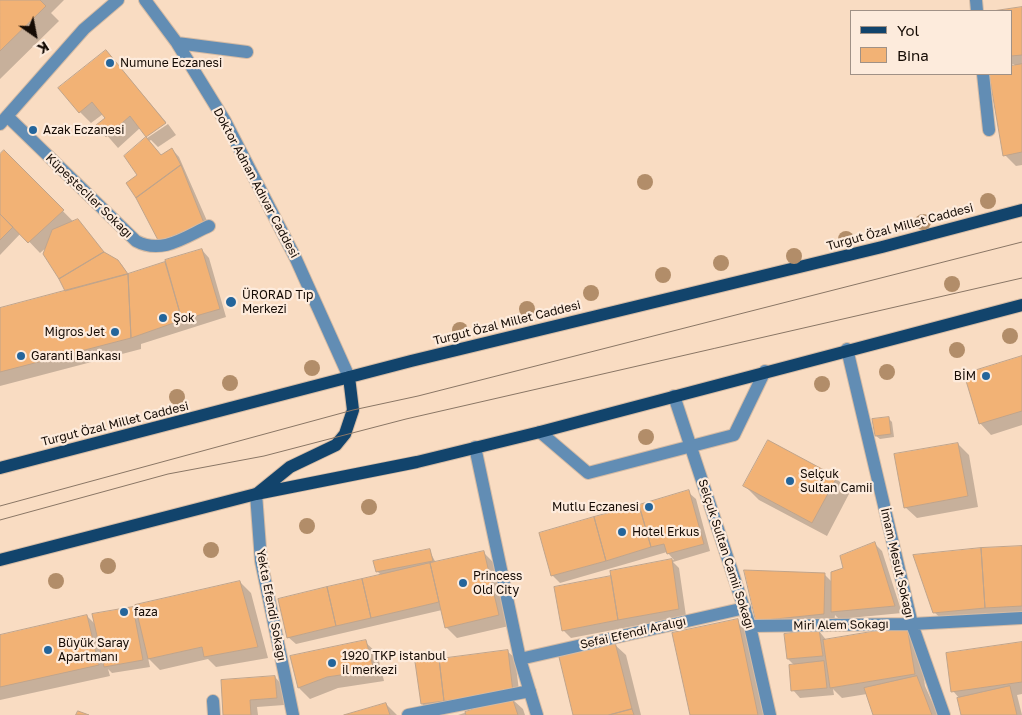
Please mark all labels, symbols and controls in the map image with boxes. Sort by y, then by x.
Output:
north arrow [10,10,60,60]
legend [850,10,1012,75]
text: Yol [897,21,919,39]
text: K [35,38,52,58]
text: Bina [897,46,929,64]
place label: Numune Eczanesi [120,56,222,70]
marker: Numune Eczanesi [104,57,116,69]
street label: Doktor Adnan Adıvar Caddesi [210,106,302,260]
place label: Azak Eczanesi [43,123,124,137]
marker: Azak Eczanesi [27,124,39,136]
street label: Küpeşteciler Sokağı [43,151,135,241]
street label: Turgut Özal Millet Caddesi [825,200,975,254]
place label: ÜRORAD Tıp Merkezi [242,288,313,316]
marker: ÜRORAD Tıp Merkezi [224,295,238,309]
street label: Turgut Özal Millet Caddesi [432,298,582,348]
place label: Şok [173,311,195,325]
marker: Şok [157,312,169,324]
place label: Migros Jet [45,325,105,339]
marker: Migros Jet [109,326,121,338]
place label: Garanti Bankası [31,349,121,363]
marker: Garanti Bankası [15,350,27,362]
place label: BİM [954,369,976,383]
marker: BİM [980,370,992,382]
street label: Turgut Özal Millet Caddesi [40,399,190,449]
place label: Selçuk Sultan Camii [800,467,872,495]
marker: Selçuk Sultan Camii [784,475,796,487]
street label: Selçuk Sultan Camii Sokağı [695,477,757,631]
place label: Mutlu Eczanesi [552,500,639,514]
marker: Mutlu Eczanesi [643,501,655,513]
street label: İmam Mesut Sokağı [877,507,917,619]
place label: Hotel Erkus [632,525,699,539]
marker: Hotel Erkus [616,526,628,538]
street label: Yekta Efendi Sokağı [253,548,289,662]
place label: Princess Old City [473,569,522,597]
marker: Princess Old City [457,577,469,589]
place label: faza [134,605,158,619]
marker: faza [118,606,130,618]
street label: Sefai Efendi Aralığı [579,614,687,652]
street label: Miri Alem Sokağı [793,617,889,633]
place label: Büyük Saray Apartmanı [58,636,129,664]
marker: Büyük Saray Apartmanı [42,644,54,656]
place label: 1920 TKP istanbul il merkezi [342,649,446,677]
marker: 1920 TKP istanbul il merkezi [326,657,338,669]

